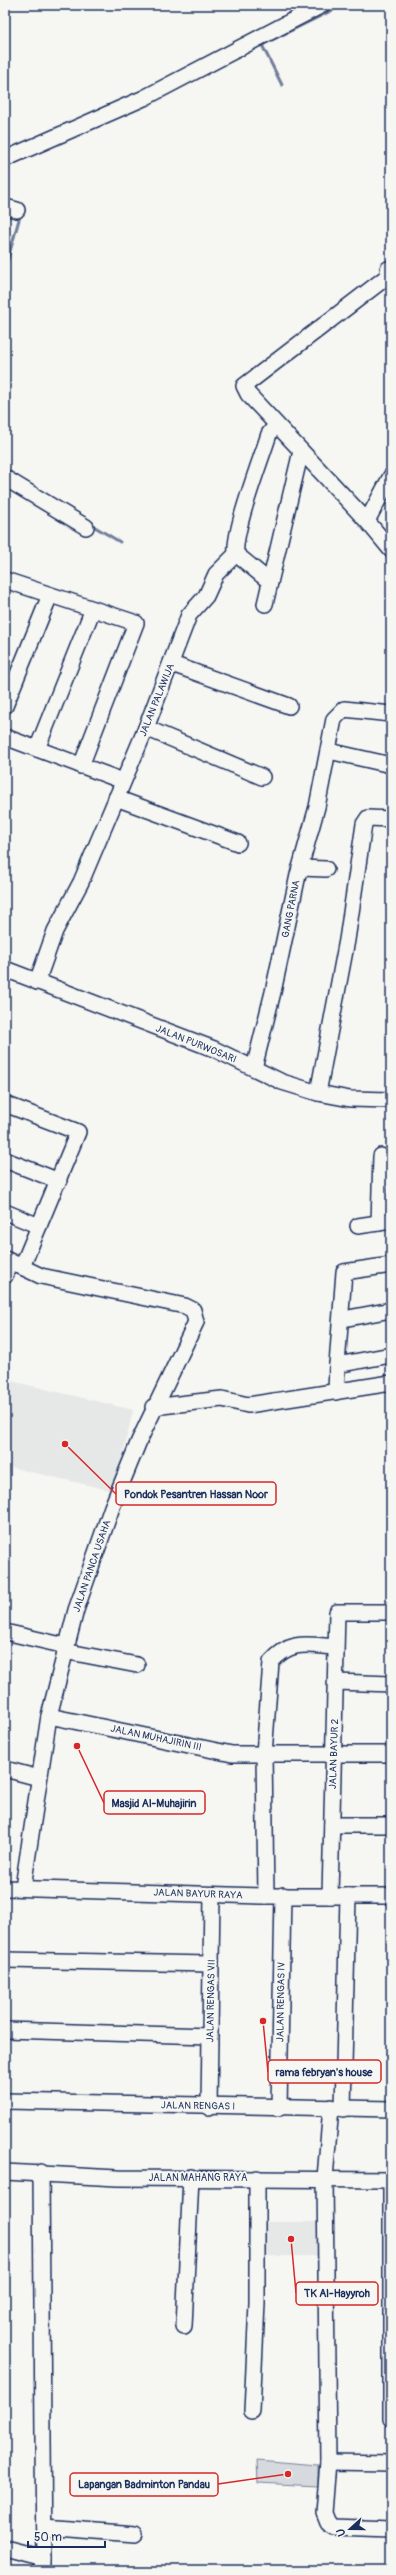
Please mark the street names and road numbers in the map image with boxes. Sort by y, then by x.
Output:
street label: JALAN PALAWIJA [137,661,177,738]
street label: GANG PARNA [280,879,303,939]
street label: JALAN PURWOSARI [154,1022,238,1066]
street label: JALAN PANCA USAHA [71,1518,114,1614]
street label: JALAN BAYUR 2 [327,1718,341,1789]
street label: JALAN MUHAJIRIN III [109,1723,203,1753]
street label: JALAN BAYUR RAYA [153,1886,243,1902]
street label: JALAN RENGAS VII [204,1959,218,2043]
street label: JALAN RENGAS IV [274,1962,288,2042]
street label: JALAN RENGAS I [161,2099,235,2113]
street label: JALAN MAHANG RAYA [149,2172,248,2184]

